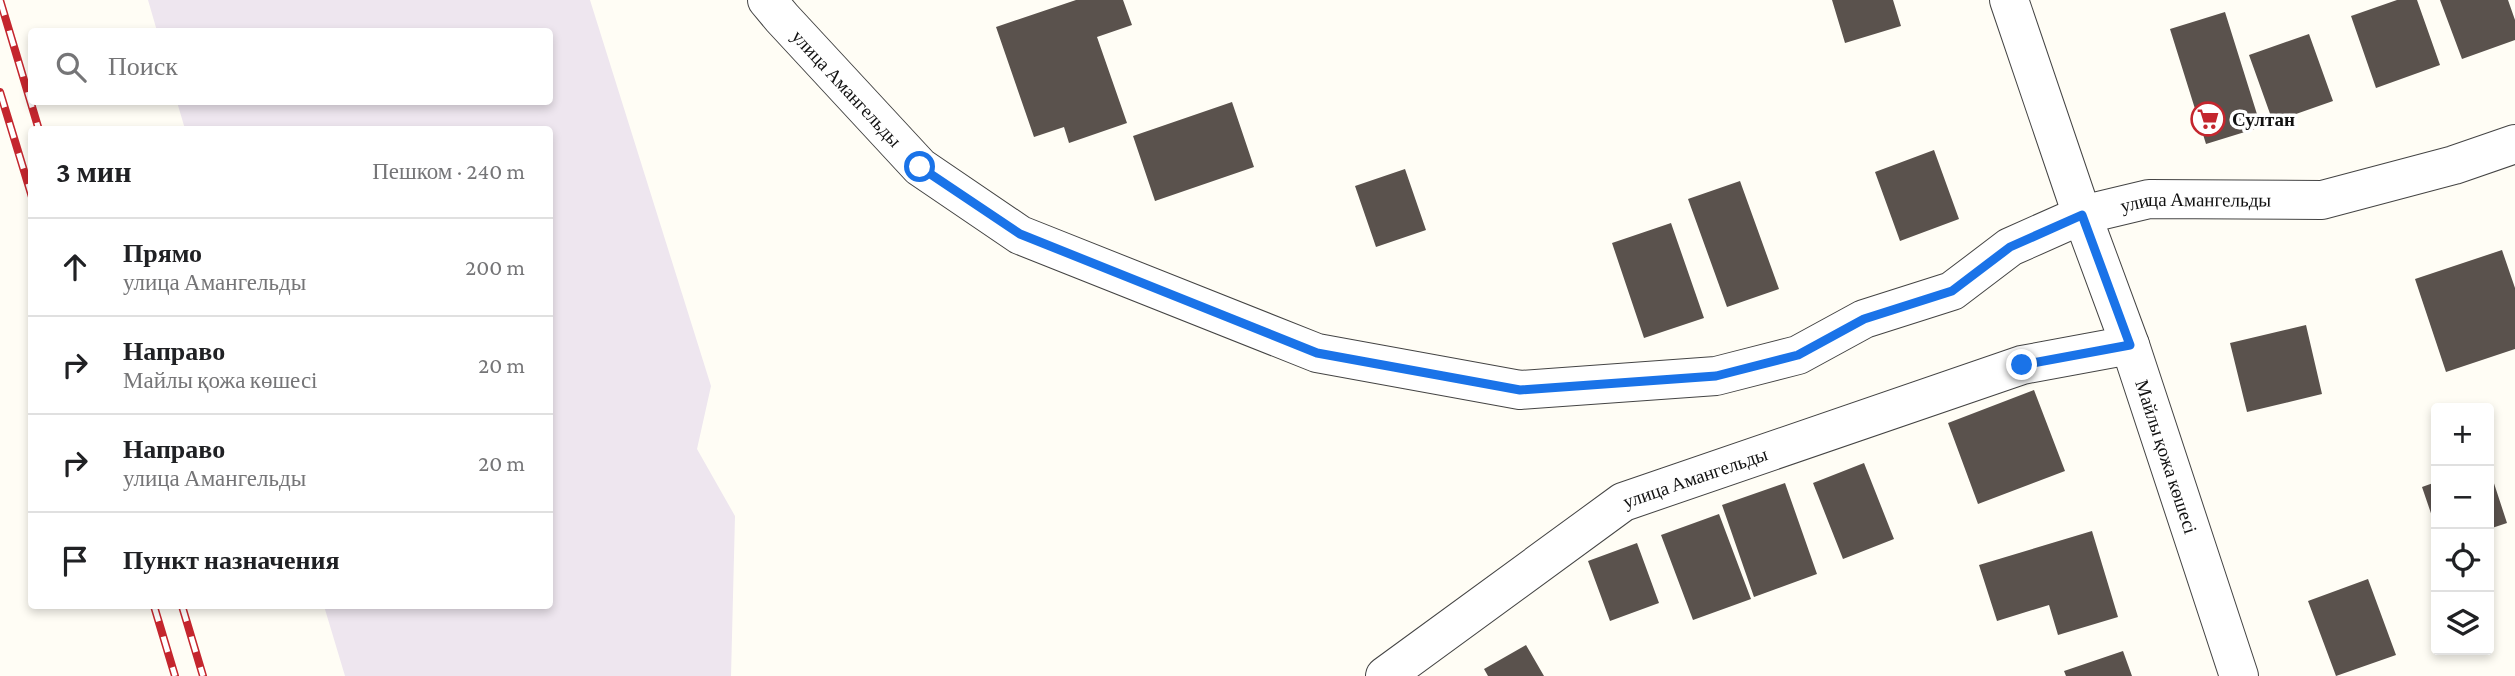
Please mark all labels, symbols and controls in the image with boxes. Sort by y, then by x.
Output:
street label: улица Амангельды [788,25,906,151]
search box [28,28,553,105]
icon: search [52,48,90,86]
text: Поиск [108,52,178,81]
supermarket icon: Султан [2189,100,2227,138]
place label: Султан [2232,109,2295,130]
route start [904,151,935,182]
text: 3 мин [56,155,131,188]
text: Пешком · 240 m [372,158,525,184]
street label: улица Амангельды [2118,188,2271,216]
text: Прямо [123,239,202,268]
icon: ahead [56,248,94,286]
text: 200 m [465,254,525,280]
text: улица Амангельды [123,269,306,295]
text: Направо [123,337,225,366]
icon: right [56,346,94,384]
route end [2006,349,2037,380]
text: 20 m [478,352,525,378]
text: Майлы қожа көшесі [123,367,318,393]
street label: Майлы қожа көшесі [2132,377,2202,536]
map controls [2431,403,2494,655]
button: + [2431,403,2494,466]
text: Направо [123,435,225,464]
street label: улица Амангельды [1620,443,1770,512]
icon: right [56,444,94,482]
text: 20 m [478,450,525,476]
text: улица Амангельды [123,465,306,491]
button: − [2431,466,2494,529]
button: locate [2431,529,2494,592]
icon: arrive [56,542,94,580]
text: Пункт назначения [123,546,340,575]
button: layers [2431,592,2494,655]

